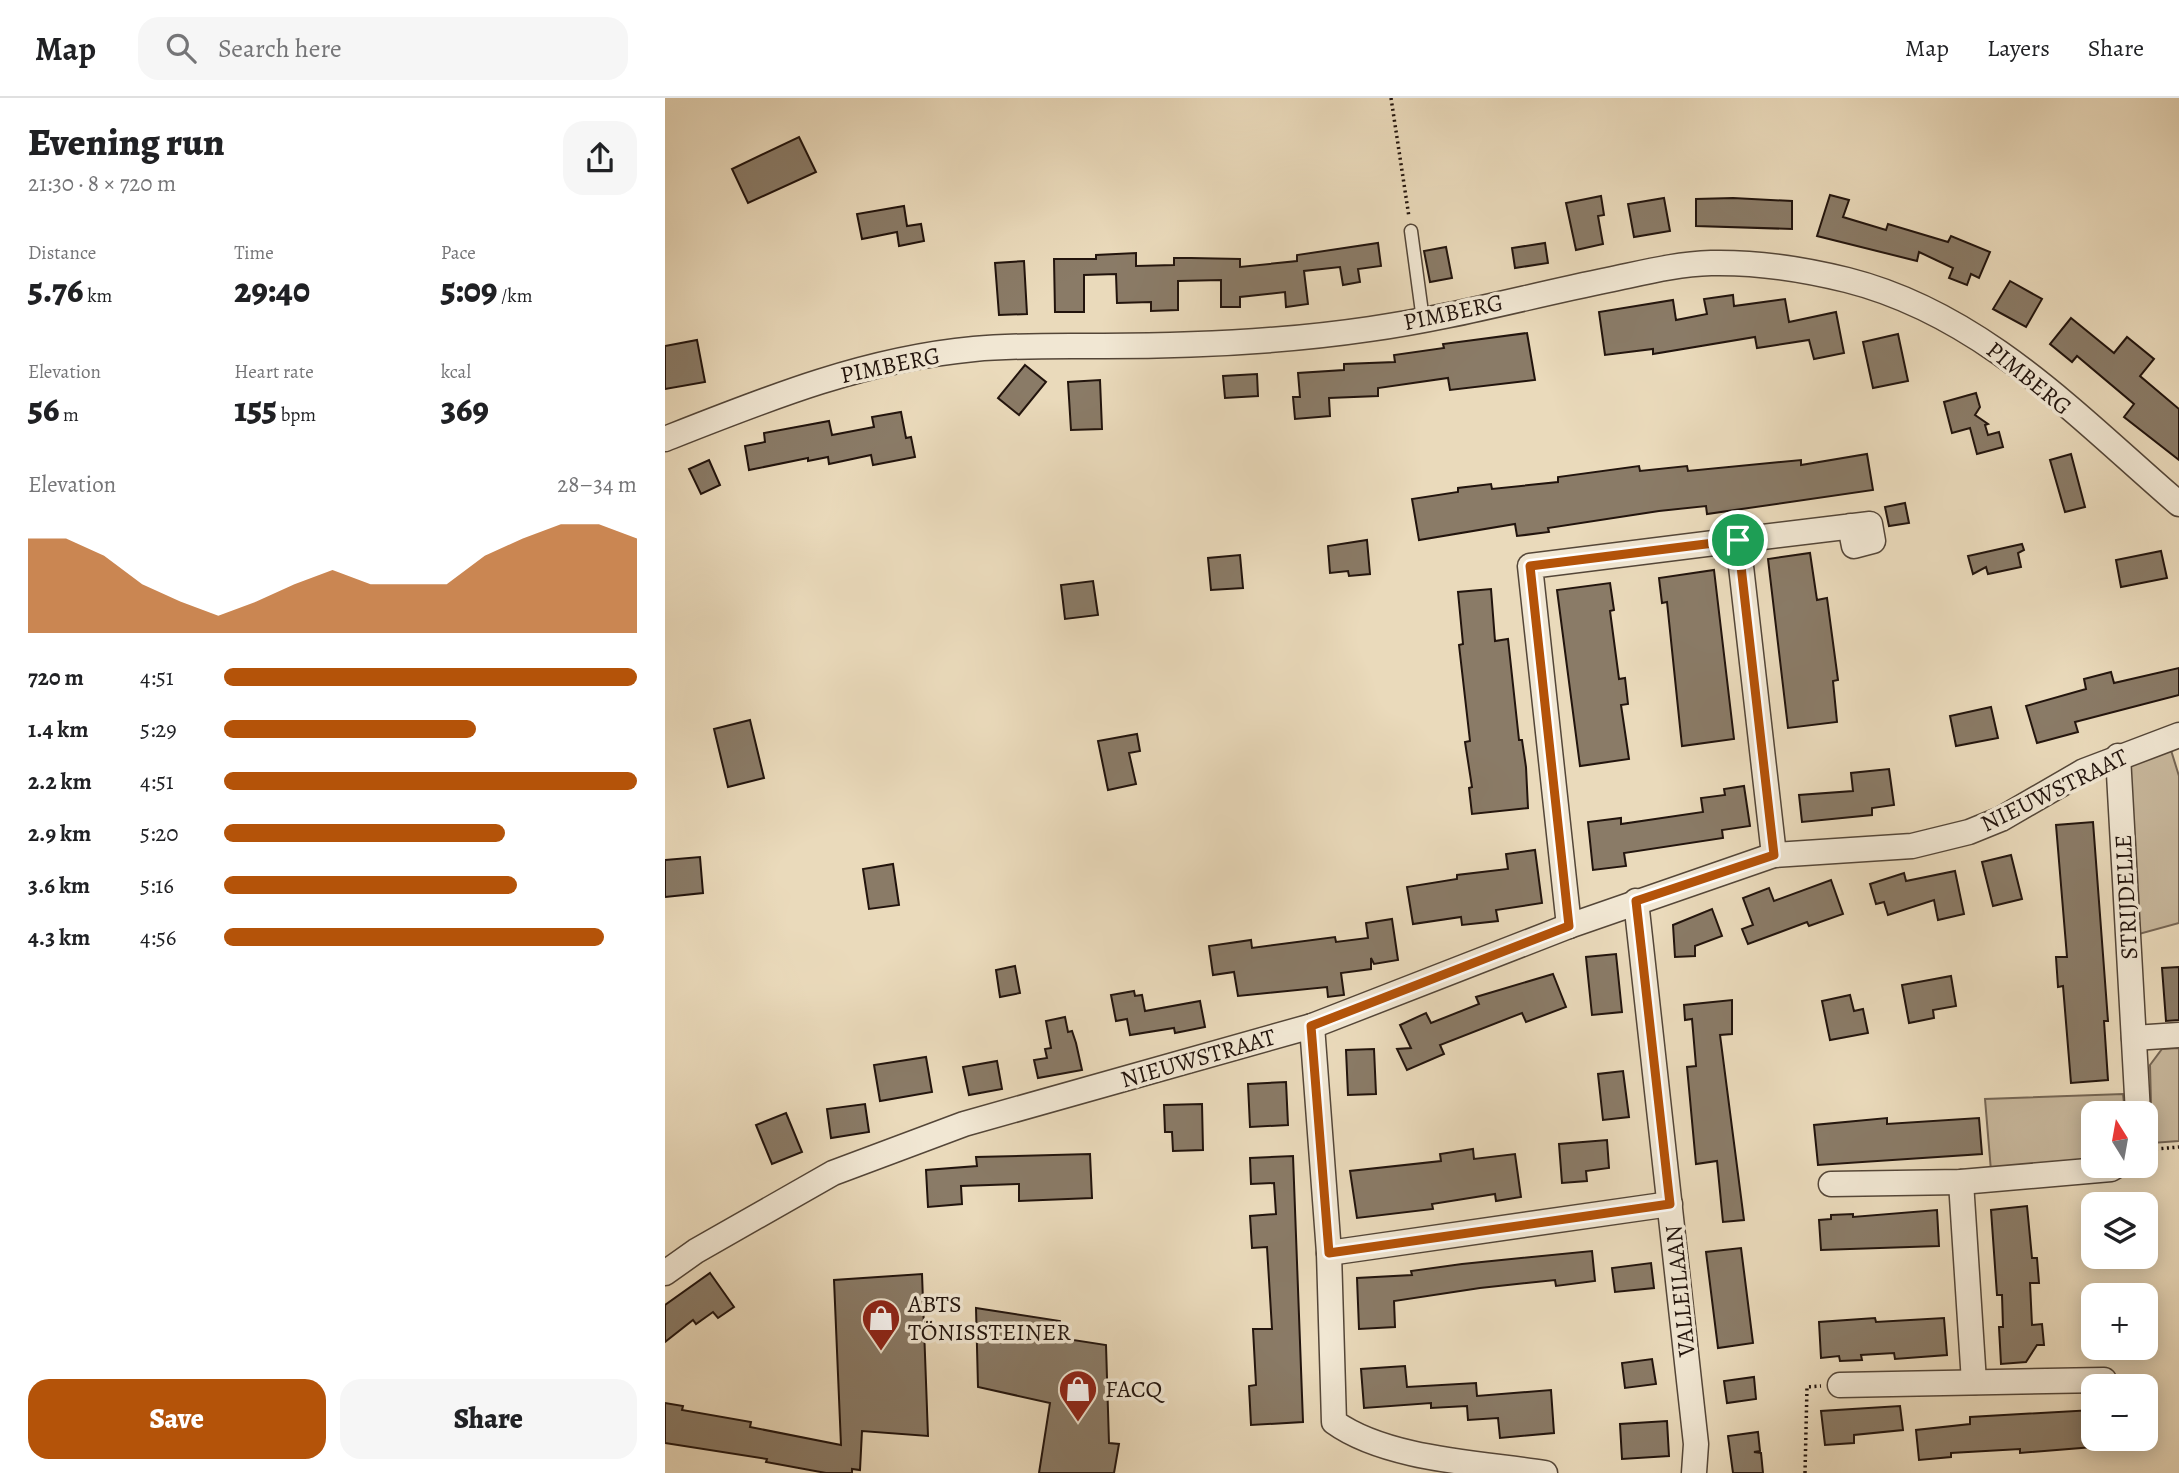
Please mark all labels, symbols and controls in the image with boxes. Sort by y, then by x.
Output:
search box [138,17,628,80]
text: Map [35,26,96,71]
icon: search [162,29,200,67]
text: Search here [218,31,342,66]
text: Map [1905,32,1949,64]
text: Layers [1987,32,2050,64]
text: Share [2088,32,2144,64]
text: Evening run [28,116,225,168]
button: share [563,121,637,195]
text: 21:30 · 8 × 720 m [28,168,176,199]
text: Distance [28,240,96,266]
text: Time [234,240,274,266]
text: Pace [441,240,476,266]
text: 5.76 [28,266,83,314]
text: 29:40 [234,266,310,314]
text: 5:09 [441,266,497,314]
text: km [83,283,112,309]
text: /km [497,283,533,309]
street label: PIMBERG [1400,286,1506,338]
street label: PIMBERG [1980,334,2078,422]
street label: PIMBERG [837,339,943,391]
text: Elevation [28,359,101,385]
text: Heart rate [234,359,314,385]
text: kcal [441,359,471,385]
text: 56 [28,385,59,433]
text: 155 [234,385,277,433]
text: 369 [441,385,489,433]
text: m [59,402,79,428]
text: bpm [277,402,316,428]
text: Elevation [28,469,116,500]
text: 28–34 m [557,469,637,500]
pin [1708,510,1768,570]
icon: arrive [1719,521,1757,559]
text: 720 m [28,662,84,693]
text: 4:51 [140,662,174,693]
text: 1.4 km [28,714,89,745]
text: 5:29 [140,714,177,745]
street label: NIEUWSTRAAT [1975,741,2133,839]
text: 2.2 km [28,766,92,797]
text: 4:51 [140,766,174,797]
text: 2.9 km [28,818,91,849]
text: 5:20 [140,818,179,849]
street label: STRIJDELLE [2107,834,2145,960]
text: 3.6 km [28,870,90,901]
text: 5:16 [140,870,174,901]
text: 4.3 km [28,922,90,953]
text: 4:56 [140,922,176,953]
street label: NIEUWSTRAAT [1117,1021,1279,1095]
north arrow [2081,1101,2158,1178]
map controls [2081,1101,2158,1451]
button: layers [2081,1192,2158,1269]
street label: VALLEILAAN [1657,1224,1703,1359]
button: + [2081,1283,2158,1360]
place label: ABTS TÖNISSTEINER [907,1288,1071,1348]
shop icon: ABTS TÖNISSTEINER [860,1297,902,1352]
shop icon: FACQ [1057,1368,1099,1423]
place label: FACQ [1105,1373,1165,1405]
button: − [2081,1374,2158,1451]
button: Save [28,1379,326,1459]
button: Share [340,1379,637,1459]

